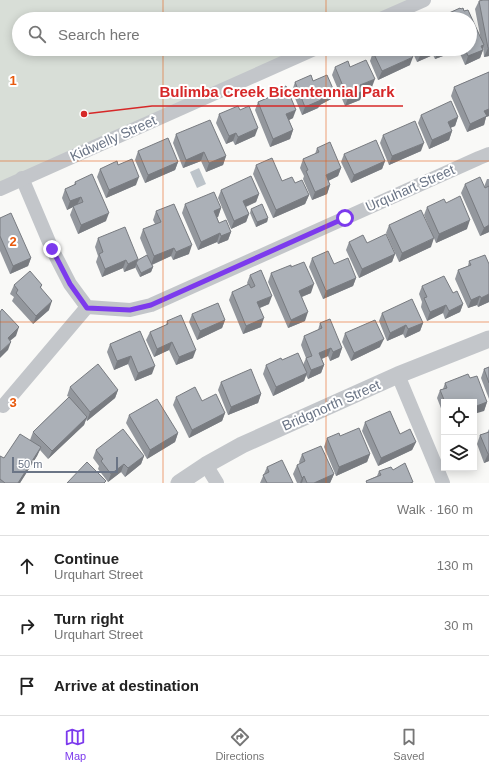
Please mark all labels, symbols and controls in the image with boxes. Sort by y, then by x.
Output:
search box [12,12,477,56]
icon: search [26,23,48,45]
text: Search here [58,26,140,43]
text: 1 [9,73,17,88]
callout: Bulimba Creek Bicentennial Park [152,79,403,106]
text: Bulimba Creek Bicentennial Park [159,83,395,100]
street label: Kidwelly Street [67,112,159,164]
street label: Urquhart Street [363,161,457,215]
route start [336,209,354,227]
text: 2 [9,234,17,249]
route end [43,240,61,258]
street label: Bridgnorth Street [279,376,383,434]
text: 3 [9,395,17,410]
map controls [441,399,477,471]
button: locate [441,399,477,435]
button: layers [441,435,477,471]
scale bar [12,455,118,474]
text: 50 m [18,458,42,470]
text: 2 min [16,499,60,518]
text: Walk · 160 m [397,502,473,517]
text: Continue [54,550,119,567]
icon: ahead [16,555,38,577]
text: 130 m [437,558,473,573]
text: Urquhart Street [54,567,143,582]
text: Turn right [54,610,124,627]
icon: right [16,615,38,637]
text: 30 m [444,618,473,633]
text: Urquhart Street [54,627,143,642]
icon: arrive [16,675,38,697]
text: Arrive at destination [54,677,199,694]
tab: Map [64,726,86,762]
tab: Directions [215,726,264,762]
tab: Saved [393,726,424,762]

